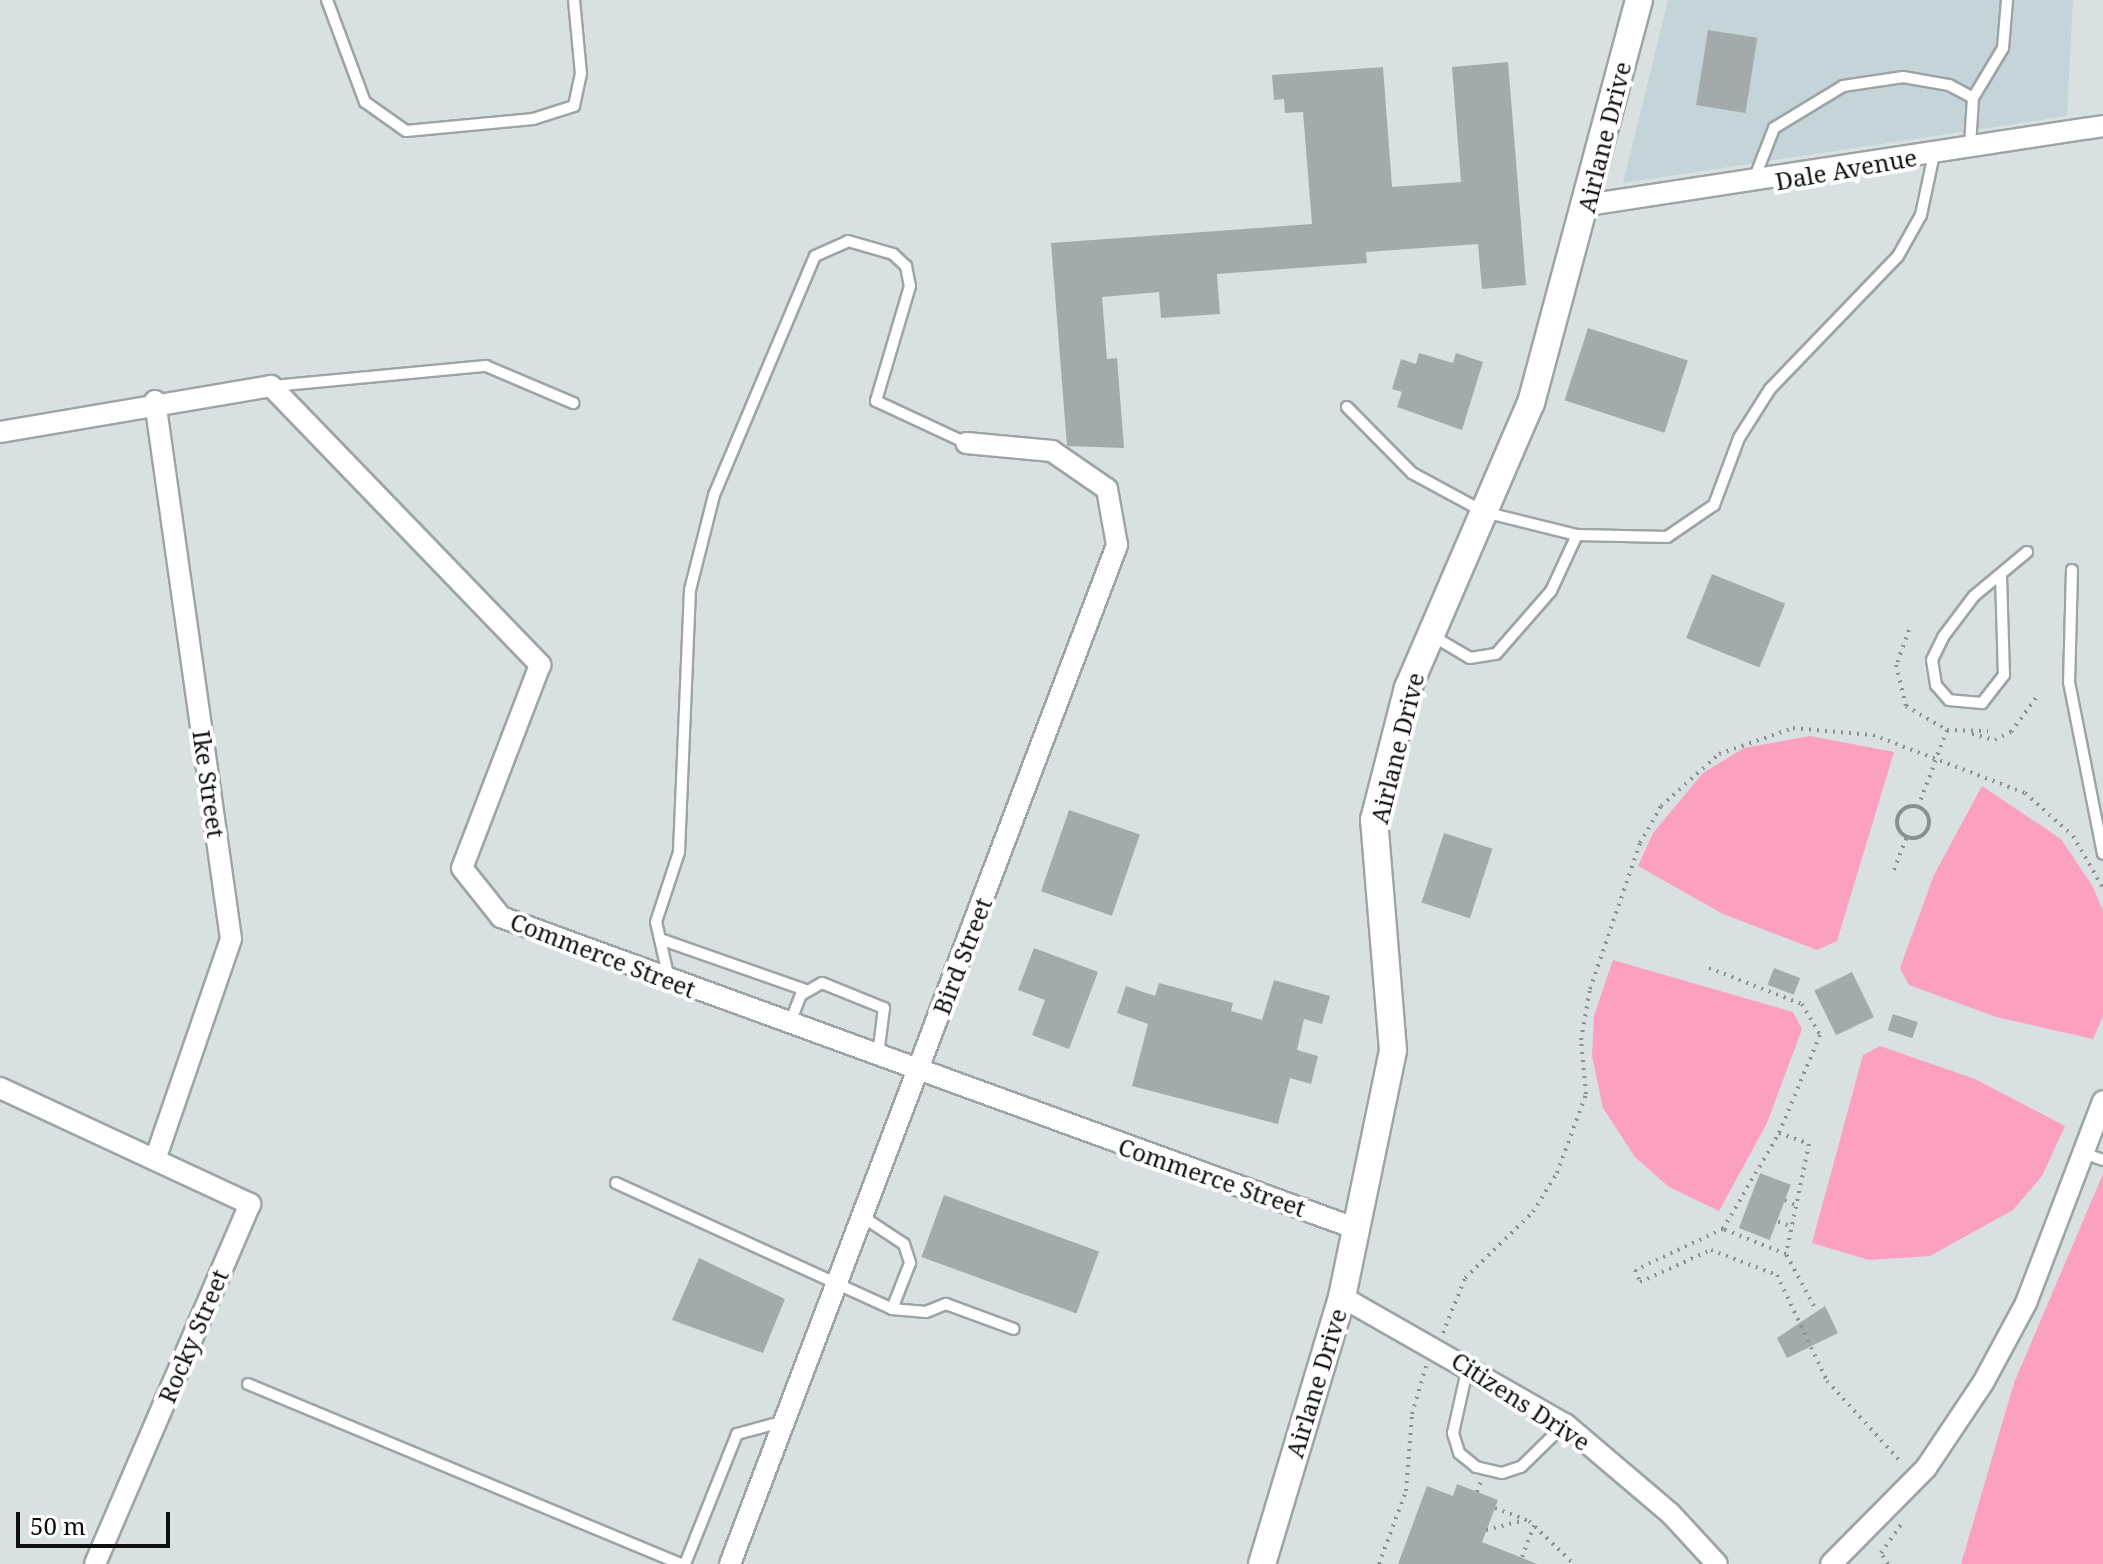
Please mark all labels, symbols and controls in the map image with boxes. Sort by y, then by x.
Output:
street label: Airlane Drive [1571,59,1637,215]
street label: Dale Avenue [1773,142,1919,196]
street label: Airlane Drive [1364,670,1430,826]
street label: Ike Street [187,728,231,840]
street label: Bird Street [927,894,997,1018]
street label: Commerce Street [506,906,700,1004]
street label: Commerce Street [1115,1131,1309,1223]
street label: Rocky Street [152,1265,234,1407]
street label: Airlane Drive [1280,1305,1352,1461]
street label: Citizens Drive [1446,1346,1596,1456]
scale bar [20,1496,174,1546]
text: 50 m [30,1509,86,1542]

